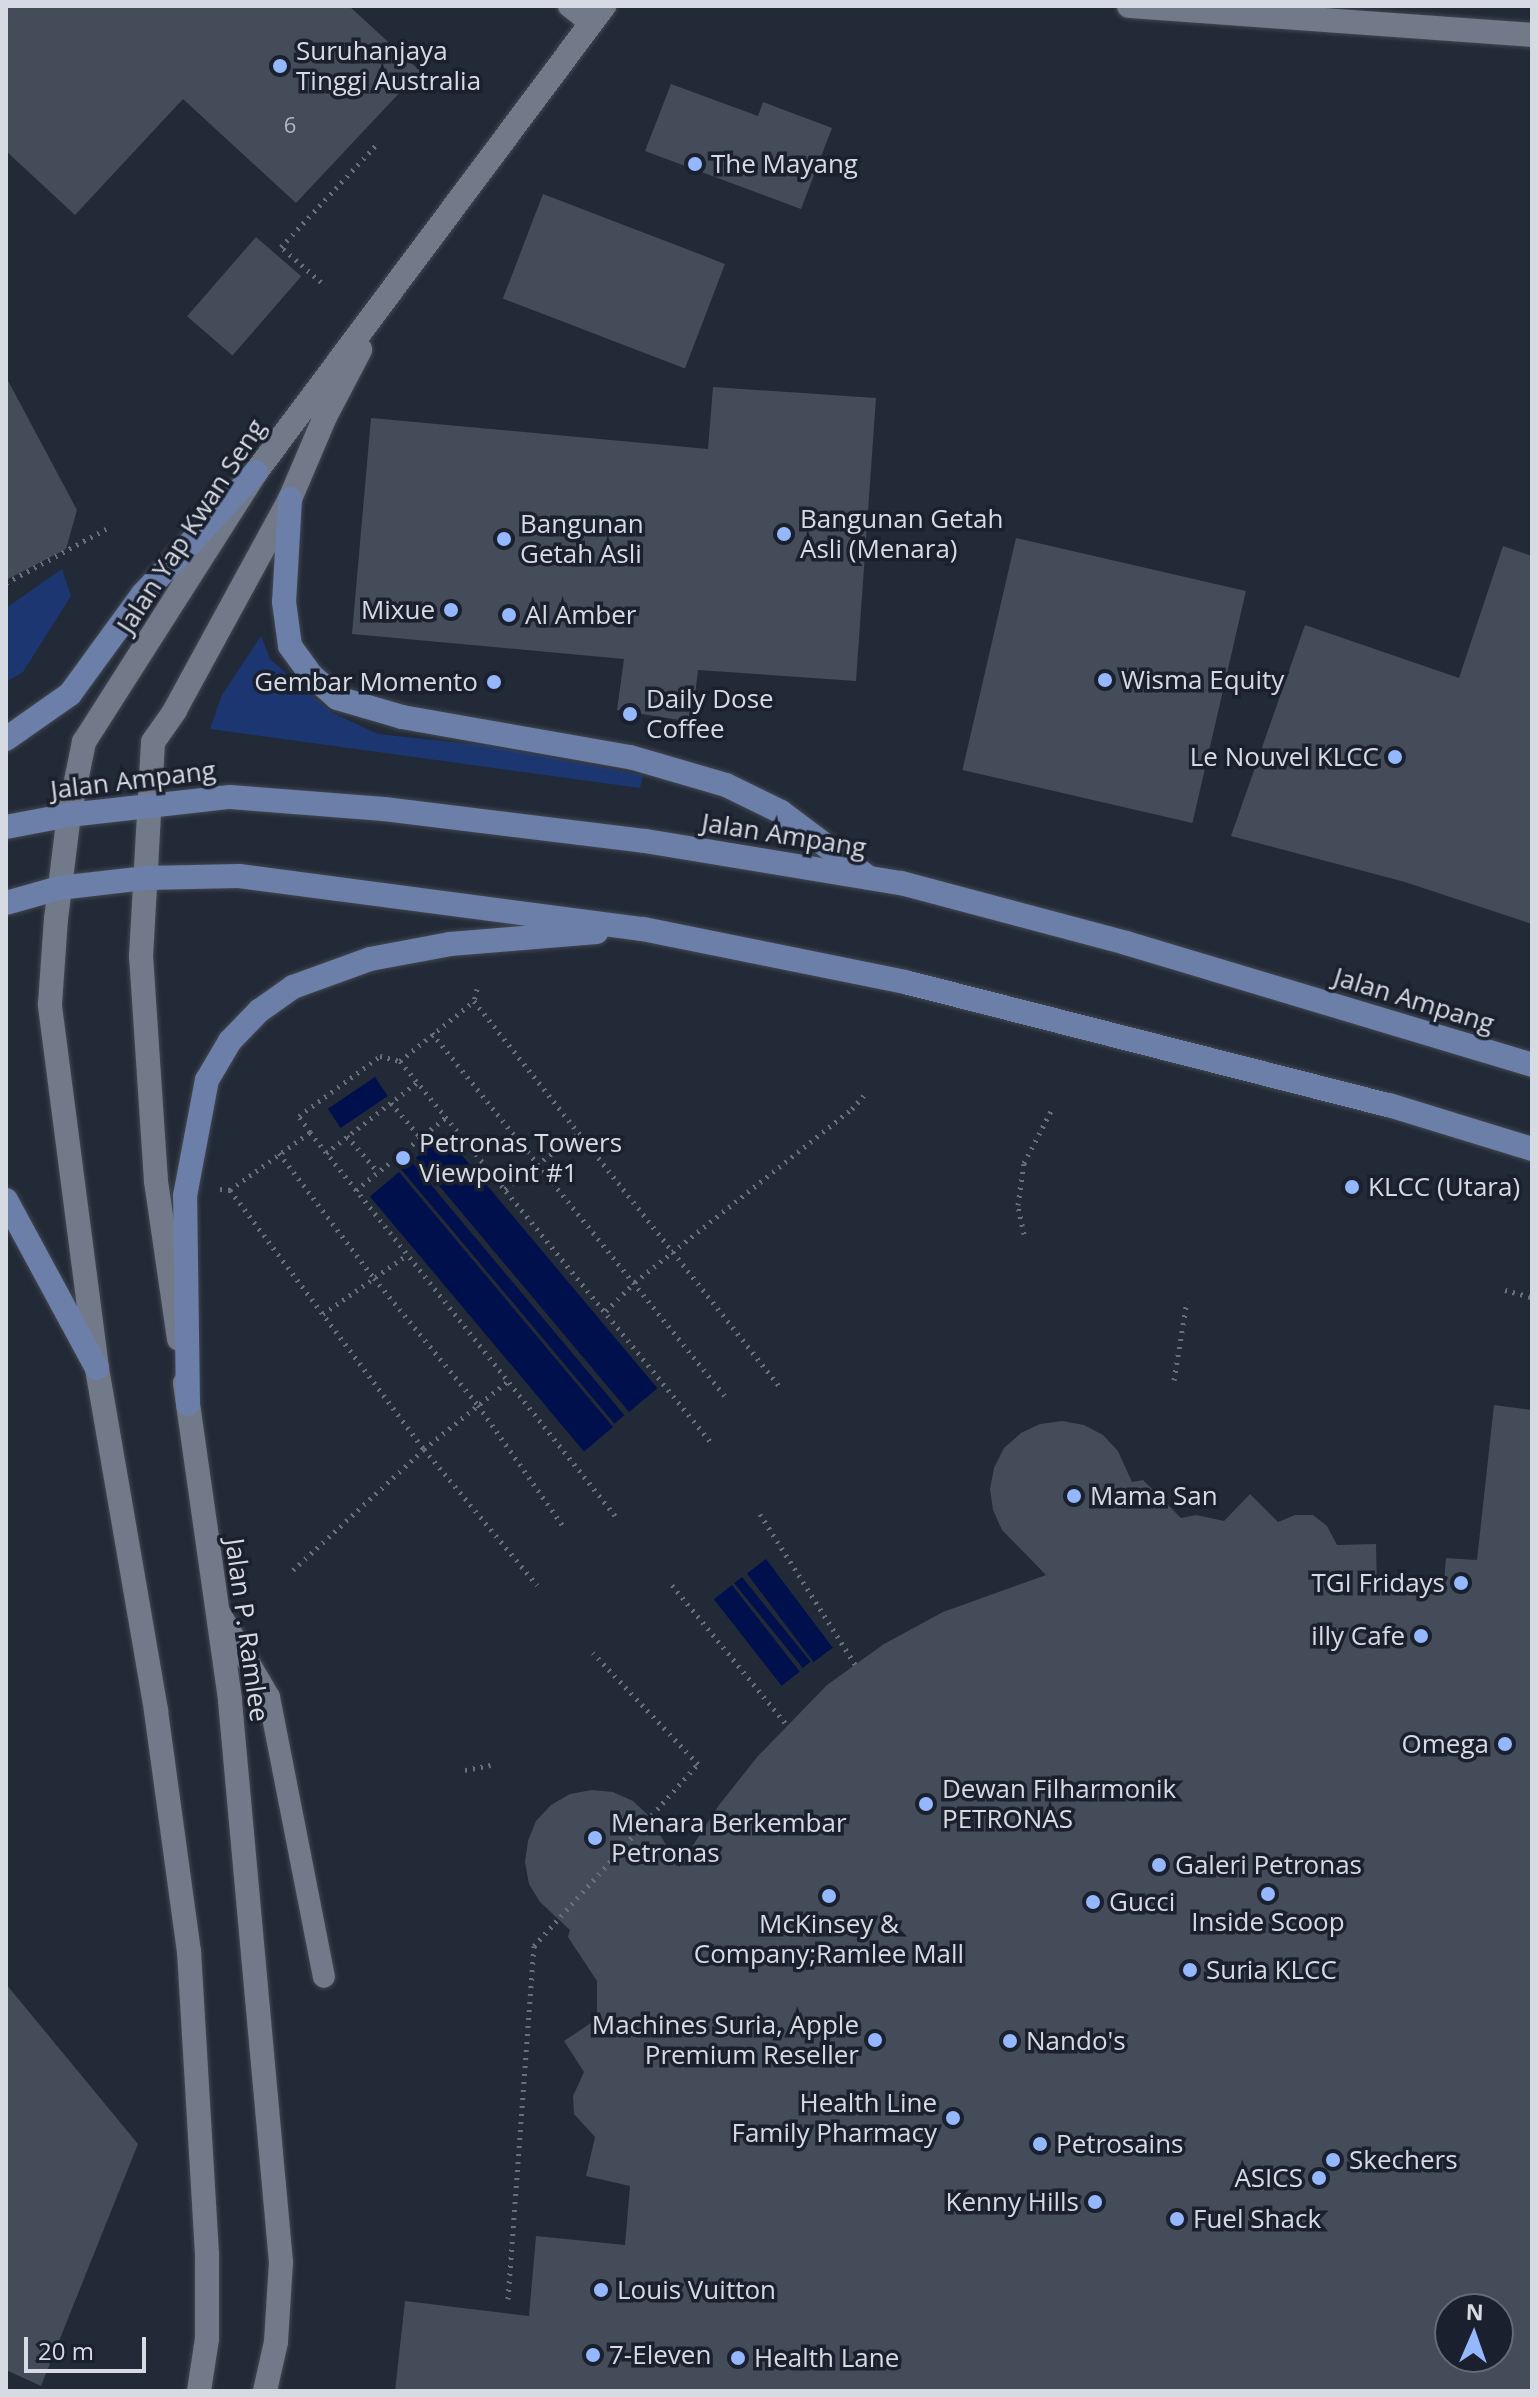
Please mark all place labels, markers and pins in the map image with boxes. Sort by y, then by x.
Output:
place label: Suruhanjaya Tinggi Australia [296,35,481,96]
marker: Suruhanjaya Tinggi Australia [271,57,289,75]
place label: The Mayang [711,148,858,180]
marker: The Mayang [686,155,704,173]
place label: Bangunan Getah Asli (Menara) [800,503,1004,564]
place label: Bangunan Getah Asli [520,508,644,570]
marker: Bangunan Getah Asli (Menara) [775,525,793,543]
marker: Bangunan Getah Asli [495,530,513,548]
place label: Mixue [361,594,435,626]
place label: Al Amber [525,599,636,631]
marker: Mixue [442,601,460,619]
marker: Al Amber [500,606,518,624]
place label: Wisma Equity [1121,664,1284,696]
place label: Gembar Momento [254,666,478,698]
marker: Wisma Equity [1096,671,1114,689]
marker: Gembar Momento [485,673,503,691]
place label: Daily Dose Coffee [646,683,774,744]
marker: Daily Dose Coffee [621,705,639,723]
place label: Le Nouvel KLCC [1190,741,1379,773]
marker: Le Nouvel KLCC [1386,748,1404,766]
place label: Petronas Towers Viewpoint #1 [419,1127,622,1188]
marker: Petronas Towers Viewpoint #1 [394,1149,412,1167]
place label: KLCC (Utara) [1368,1171,1520,1203]
marker: KLCC (Utara) [1343,1178,1361,1196]
place label: Mama San [1090,1480,1218,1512]
marker: Mama San [1065,1487,1083,1505]
place label: TGI Fridays [1311,1567,1445,1599]
marker: TGI Fridays [1452,1574,1470,1592]
place label: illy Cafe [1311,1620,1405,1652]
marker: illy Cafe [1412,1627,1430,1645]
place label: Omega [1402,1728,1489,1760]
marker: Omega [1496,1735,1514,1753]
place label: Dewan Filharmonik PETRONAS [942,1773,1176,1834]
marker: Dewan Filharmonik PETRONAS [917,1795,935,1813]
place label: Menara Berkembar Petronas [611,1807,847,1868]
marker: Menara Berkembar Petronas [586,1829,604,1847]
place label: Galeri Petronas [1175,1849,1362,1881]
marker: Galeri Petronas [1150,1856,1168,1874]
marker: Inside Scoop [1259,1885,1277,1903]
place label: Gucci [1109,1886,1175,1918]
marker: McKinsey & Company;Ramlee Mall [820,1887,838,1905]
marker: Gucci [1084,1893,1102,1911]
place label: Inside Scoop [1191,1906,1345,1938]
place label: McKinsey & Company;Ramlee Mall [694,1908,964,1970]
place label: Suria KLCC [1206,1954,1337,1986]
marker: Suria KLCC [1181,1961,1199,1979]
place label: Machines Suria, Apple Premium Reseller [592,2009,859,2070]
place label: Nando's [1026,2025,1126,2057]
marker: Machines Suria, Apple Premium Reseller [866,2031,884,2049]
marker: Nando's [1001,2032,1019,2050]
place label: Health Line Family Pharmacy [732,2087,937,2148]
marker: Health Line Family Pharmacy [944,2109,962,2127]
place label: Petrosains [1056,2128,1184,2160]
marker: Petrosains [1031,2135,1049,2153]
place label: Skechers [1349,2144,1458,2176]
marker: Skechers [1324,2151,1342,2169]
place label: ASICS [1234,2162,1303,2194]
marker: ASICS [1310,2169,1328,2187]
place label: Kenny Hills [946,2186,1079,2218]
marker: Kenny Hills [1086,2193,1104,2211]
place label: Fuel Shack [1193,2203,1321,2235]
marker: Fuel Shack [1168,2210,1186,2228]
place label: Louis Vuitton [617,2274,776,2306]
marker: Louis Vuitton [592,2281,610,2299]
place label: 7-Eleven [609,2339,711,2371]
place label: Health Lane [754,2342,899,2374]
marker: 7-Eleven [584,2346,602,2364]
marker: Health Lane [729,2349,747,2367]

